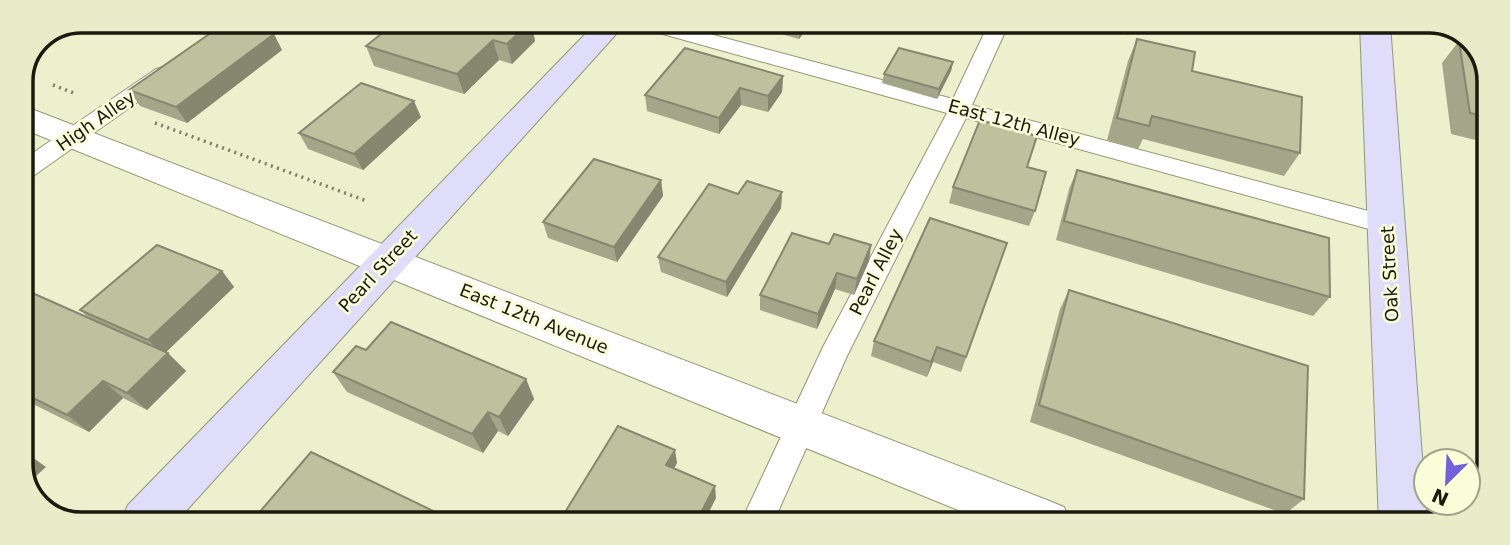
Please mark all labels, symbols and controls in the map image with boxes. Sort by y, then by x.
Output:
street label: High Alley [52,86,139,155]
street label: East 12th Alley [946,95,1083,150]
street label: Pearl Street [334,225,421,316]
street label: Pearl Alley [845,225,907,319]
street label: Oak Street [1377,226,1402,323]
street label: East 12th Avenue [457,279,612,358]
north arrow [1412,447,1482,517]
text: N [1428,484,1452,511]

